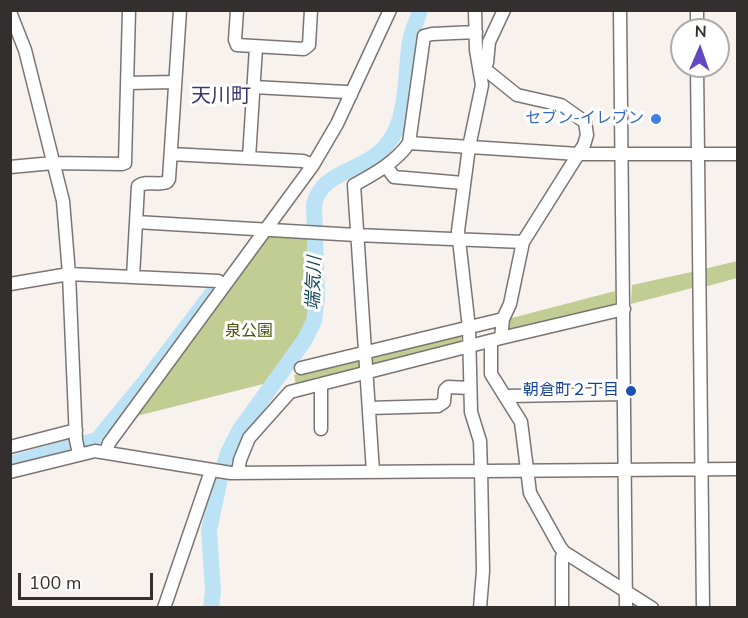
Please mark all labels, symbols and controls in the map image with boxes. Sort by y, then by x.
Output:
north arrow [670,18,730,78]
text: N [694,21,707,43]
district label: 天川町 [191,85,251,109]
place label: セブン-イレブン [525,109,644,129]
marker: セブン-イレブン [649,112,663,126]
water label: 端気川 [303,256,327,310]
park label: 泉公園 [225,322,273,342]
place label: 朝倉町２丁目 [523,381,619,401]
marker: 朝倉町２丁目 [624,384,638,398]
scale bar [21,561,156,599]
text: 100 m [29,571,81,595]

